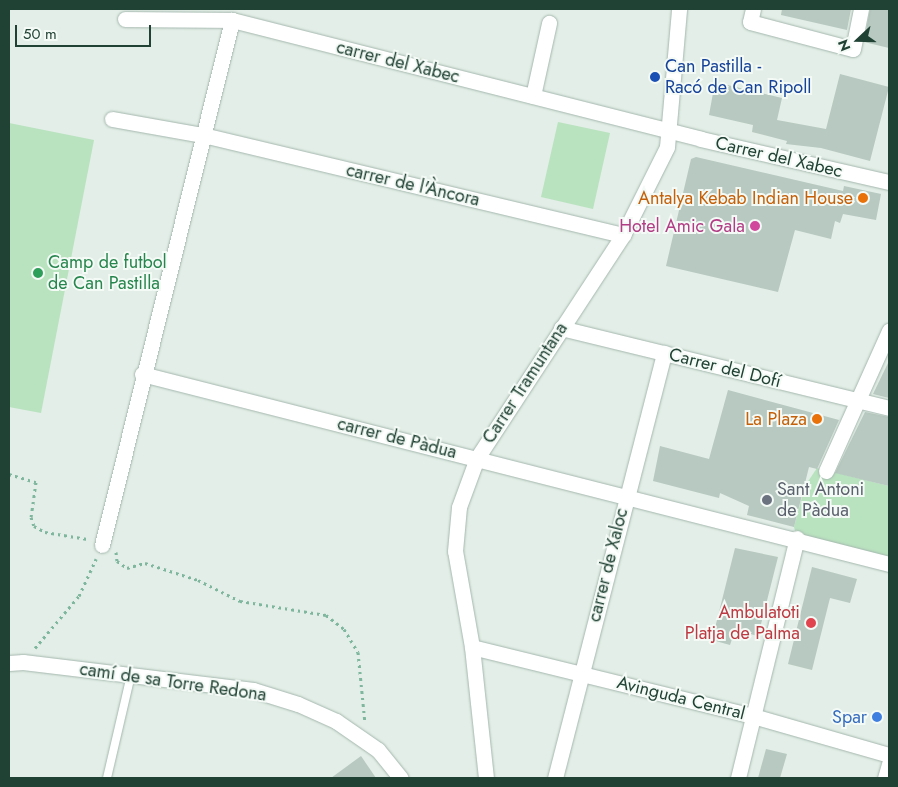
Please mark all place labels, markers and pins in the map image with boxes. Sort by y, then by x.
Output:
place label: Can Pastilla - Racó de Can Ripoll [665,56,811,98]
marker: Can Pastilla - Racó de Can Ripoll [649,71,661,83]
place label: Antalya Kebab Indian House [638,187,853,209]
marker: Antalya Kebab Indian House [857,192,869,204]
place label: Hotel Amic Gala [619,215,745,237]
marker: Hotel Amic Gala [749,220,761,232]
place label: Camp de futbol de Can Pastilla [48,252,167,294]
marker: Camp de futbol de Can Pastilla [32,267,44,279]
place label: La Plaza [745,408,807,430]
marker: La Plaza [811,413,823,425]
place label: Sant Antoni de Pàdua [777,479,864,522]
marker: Sant Antoni de Pàdua [761,494,773,506]
place label: Ambulatoti Platja de Palma [685,602,800,644]
marker: Ambulatoti Platja de Palma [804,616,818,630]
place label: Spar [832,706,867,728]
marker: Spar [871,711,883,723]

